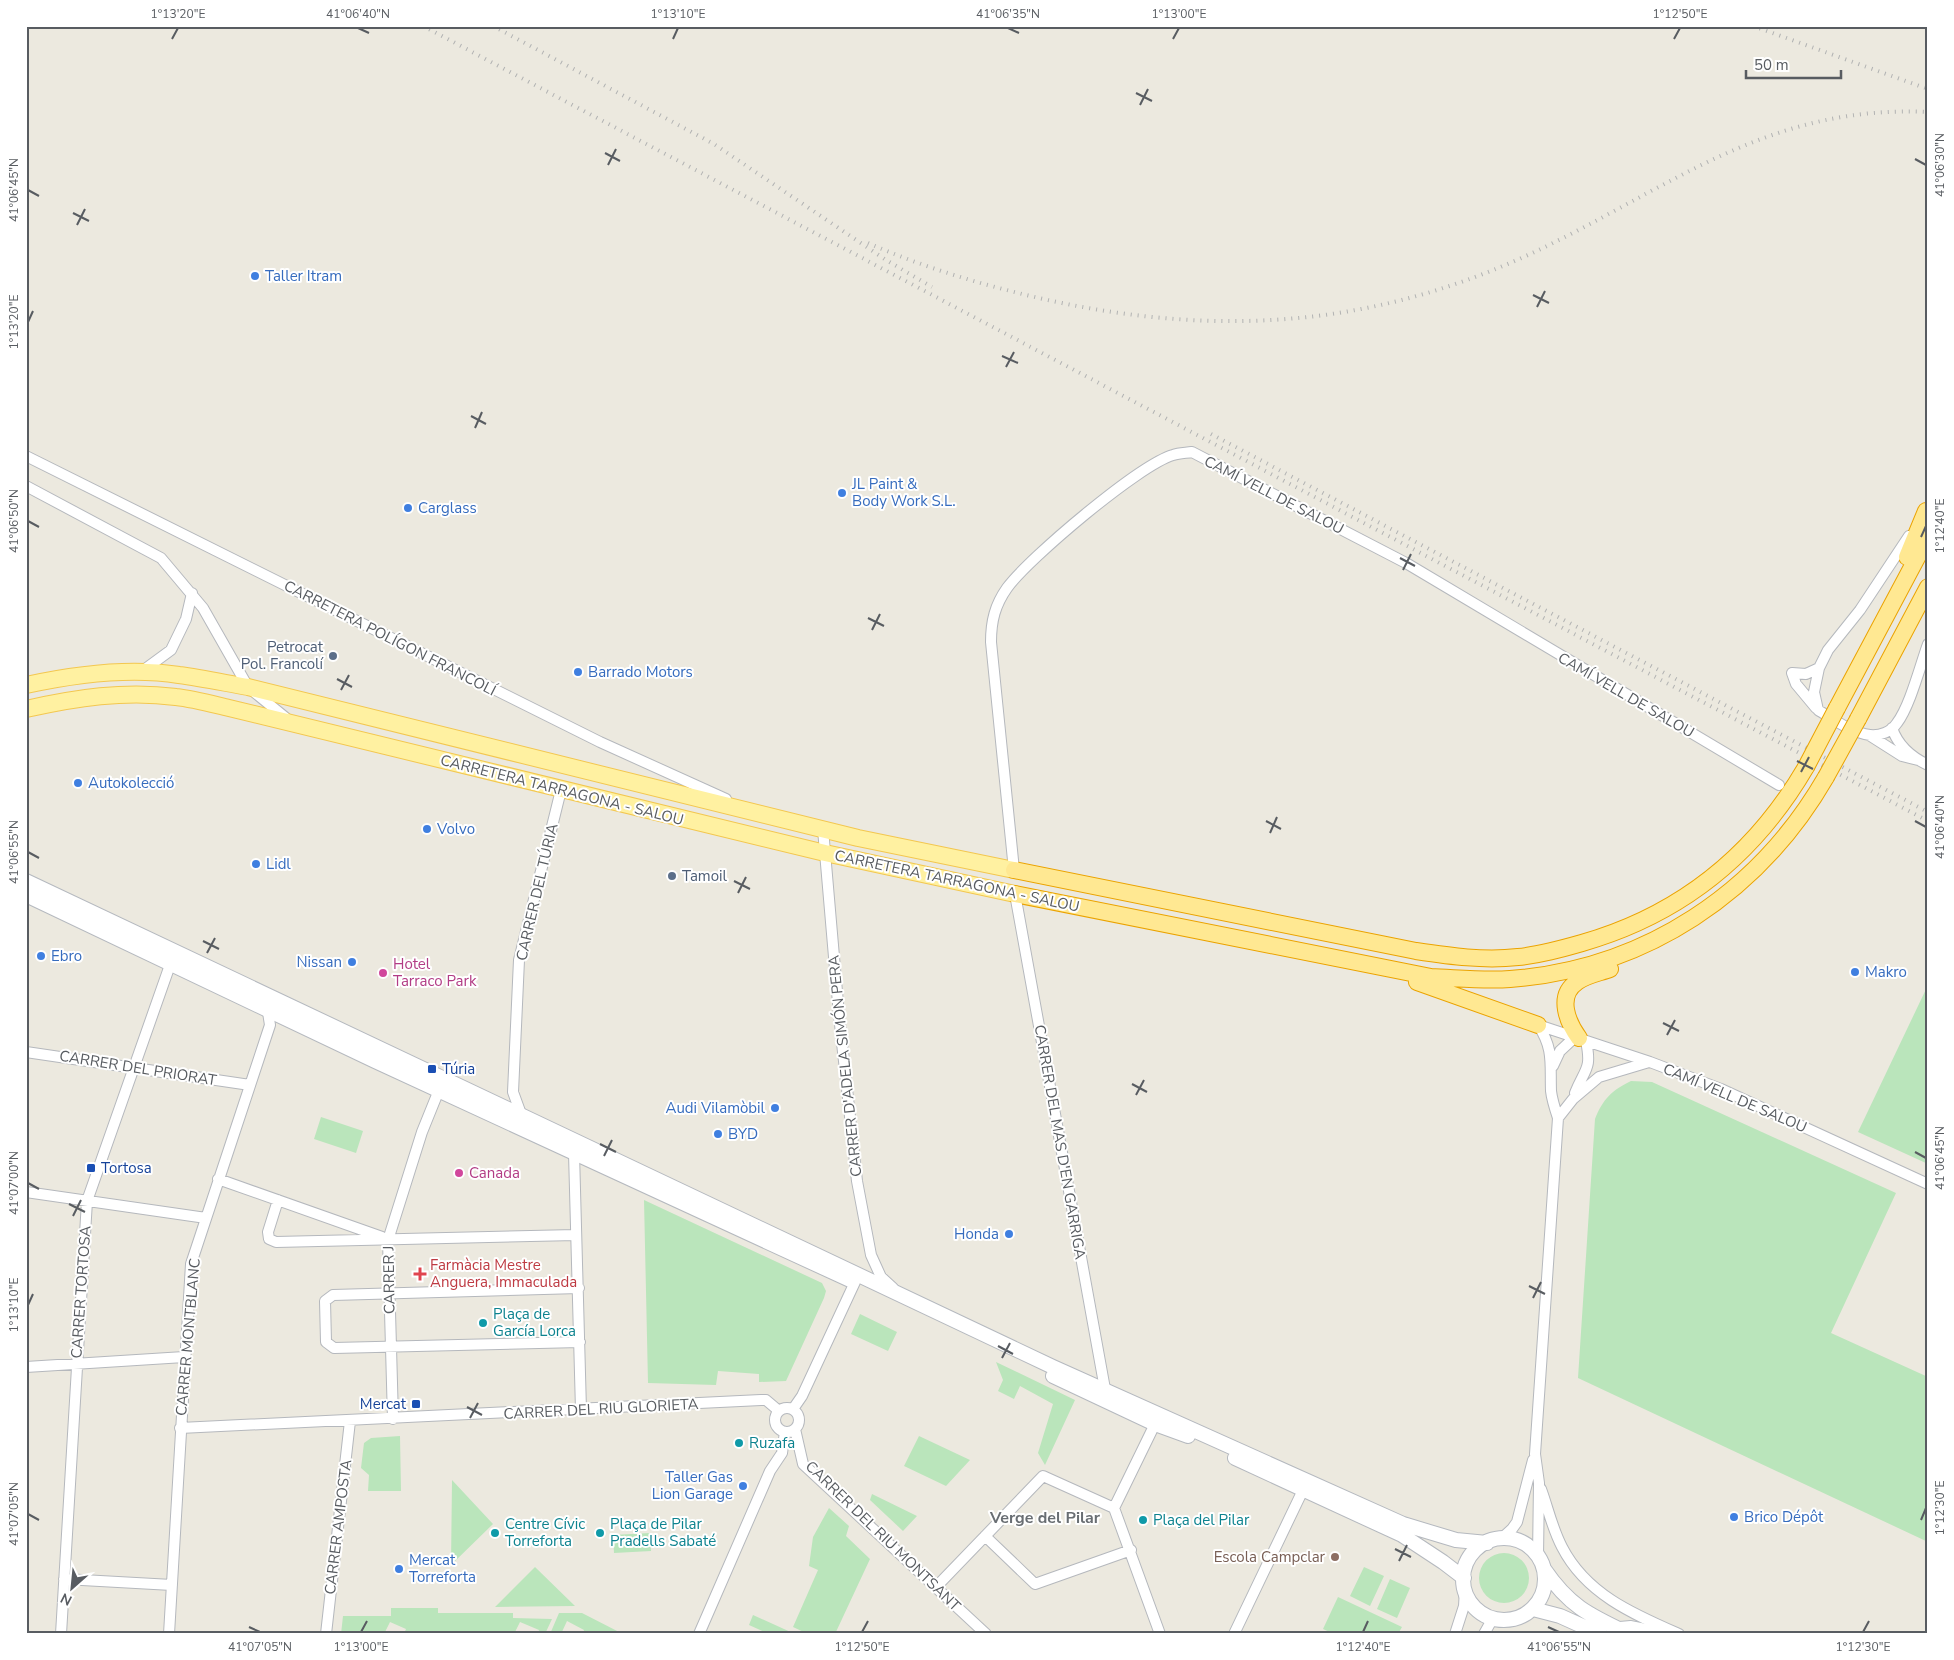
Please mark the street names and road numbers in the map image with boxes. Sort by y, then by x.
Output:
street label: CAMÍ VELL DE SALOU [1201,451,1347,539]
street label: CARRETERA POLÍGON FRANCOLÍ [281,576,500,701]
street label: CAMÍ VELL DE SALOU [1554,648,1698,742]
street label: CARRETERA TARRAGONA - SALOU [438,750,686,830]
street label: CARRER DEL TÚRIA [511,821,563,963]
street label: CARRETERA TARRAGONA - SALOU [833,845,1081,917]
street label: CARRER D'ADELA SIMÓN PERA [822,954,867,1178]
street label: CARRER DEL MAS D'EN GARRIGA [1030,1023,1091,1261]
street label: CARRER DEL PRIORAT [58,1046,218,1090]
street label: CAMÍ VELL DE SALOU [1660,1059,1810,1137]
street label: CARRER TORTOSA [66,1225,96,1359]
street label: CARRER J [378,1246,400,1314]
street label: CARRER MONTBLANC [171,1257,205,1417]
street label: CARRER DEL RIU GLORIETA [503,1394,699,1424]
street label: CARRER DEL RIU MONTSANT [801,1456,965,1616]
street label: CARRER AMPOSTA [320,1458,356,1596]

